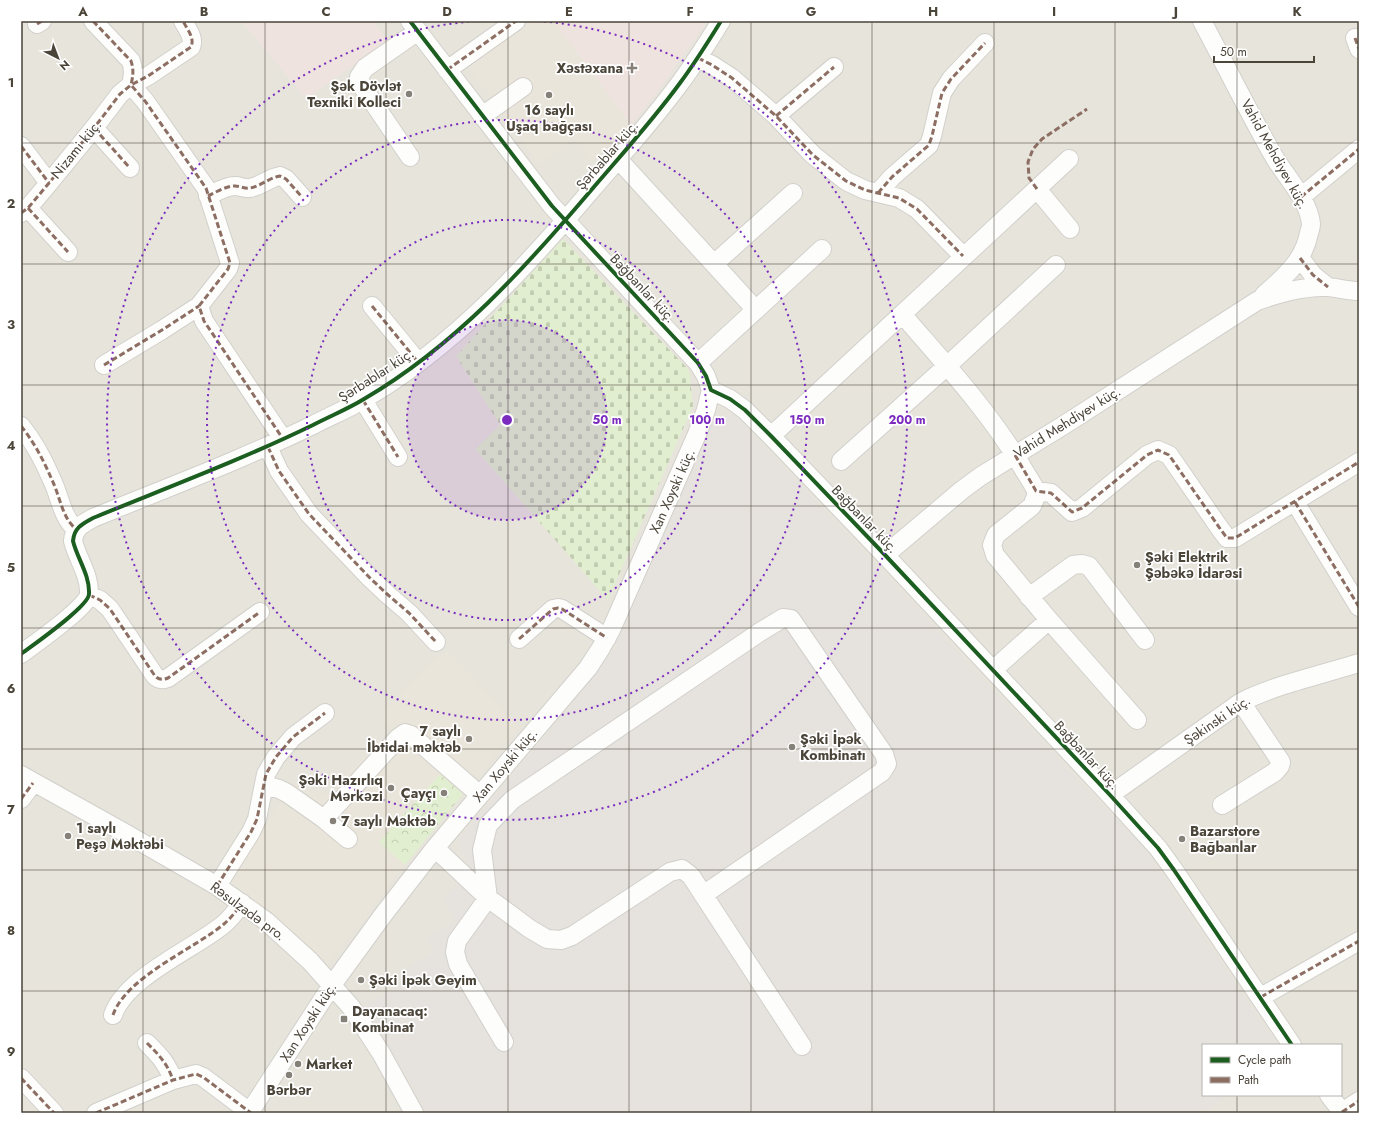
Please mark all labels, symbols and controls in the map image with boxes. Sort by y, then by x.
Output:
text: A [77,2,88,21]
text: B [200,2,209,21]
text: C [321,2,331,21]
text: D [442,2,452,21]
text: E [565,2,573,21]
text: F [686,2,694,21]
text: G [806,2,817,21]
text: H [928,2,938,21]
text: I [1052,2,1056,21]
text: J [1171,2,1178,21]
text: K [1292,2,1302,21]
north arrow [38,38,78,78]
scale bar [1214,38,1314,64]
text: 50 m [1220,43,1247,61]
text: N [56,57,73,74]
place label: Xəstəxana [556,58,623,78]
marker: Xəstəxana [626,62,638,74]
text: 1 [8,73,14,92]
place label: Şək Dövlət Texniki Kolleci [307,76,402,112]
marker: Şək Dövlət Texniki Kolleci [404,89,414,99]
marker: 16 saylı Uşaq bağçası [544,90,554,100]
street label: Vahid Mehdiyev küç. [1236,95,1314,213]
place label: 16 saylı Uşaq bağçası [506,100,592,136]
street label: Nizami küç. [46,115,106,183]
street label: Şərbablar küç. [571,116,643,194]
text: 2 [7,194,15,213]
street label: Bağbanlar küç. [606,249,680,327]
text: 3 [7,315,15,334]
street label: Şərbablar küç. [334,343,418,407]
street label: Vahid Mehdiyev küç. [1010,381,1124,463]
text: 50 m [592,411,622,429]
text: 100 m [689,411,725,429]
text: 150 m [789,411,825,429]
text: 200 m [888,411,926,429]
centre of rings [500,413,514,427]
text: 4 [6,436,16,455]
street label: Xan Xoyski küç. [644,445,700,537]
street label: Bağbanlar küç. [827,480,903,558]
place label: Şəki Elektrik Şəbəkə İdarəsi [1145,547,1243,583]
text: 5 [7,558,15,577]
marker: Şəki Elektrik Şəbəkə İdarəsi [1132,560,1142,570]
text: 6 [7,679,16,698]
street label: Şəkinski küç. [1180,690,1254,750]
street label: Bağbanlar küç. [1050,716,1124,794]
place label: 7 saylı İbtidai məktəb [367,721,461,757]
street label: Xan Xoyski küç. [468,724,542,806]
place label: Şəki İpək Kombinatı [800,729,866,765]
marker: 7 saylı İbtidai məktəb [464,734,474,744]
marker: Şəki İpək Kombinatı [787,742,797,752]
place label: Şəki Hazırlıq Mərkəzi [299,770,383,806]
marker: Şəki Hazırlıq Mərkəzi [386,783,396,793]
place label: Çayçı [401,783,436,803]
marker: Çayçı [439,788,449,798]
text: 7 [7,800,15,819]
place label: 7 saylı Məktəb [341,811,436,831]
marker: 7 saylı Məktəb [328,816,338,826]
place label: 1 saylı Peşə Məktəbi [76,818,164,854]
place label: Bazarstore Bağbanlar [1190,821,1260,857]
marker: 1 saylı Peşə Məktəbi [63,831,73,841]
marker: Bazarstore Bağbanlar [1177,834,1187,844]
street label: Rəsulzadə pro. [206,877,290,945]
text: 8 [7,921,15,940]
place label: Şəki İpək Geyim [369,970,477,990]
marker: Şəki İpək Geyim [356,975,366,985]
street label: Xan Xoyski küç. [275,978,341,1066]
place label: Dayanacaq: Kombinat [352,1001,428,1037]
marker: Dayanacaq: Kombinat [339,1014,349,1024]
text: 9 [7,1042,16,1061]
legend [1202,1044,1342,1096]
text: Cycle path [1238,1051,1291,1069]
place label: Market [306,1054,353,1074]
marker: Market [293,1059,303,1069]
marker: Bərbər [284,1070,294,1080]
text: Path [1238,1071,1259,1089]
place label: Bərbər [266,1080,312,1100]

